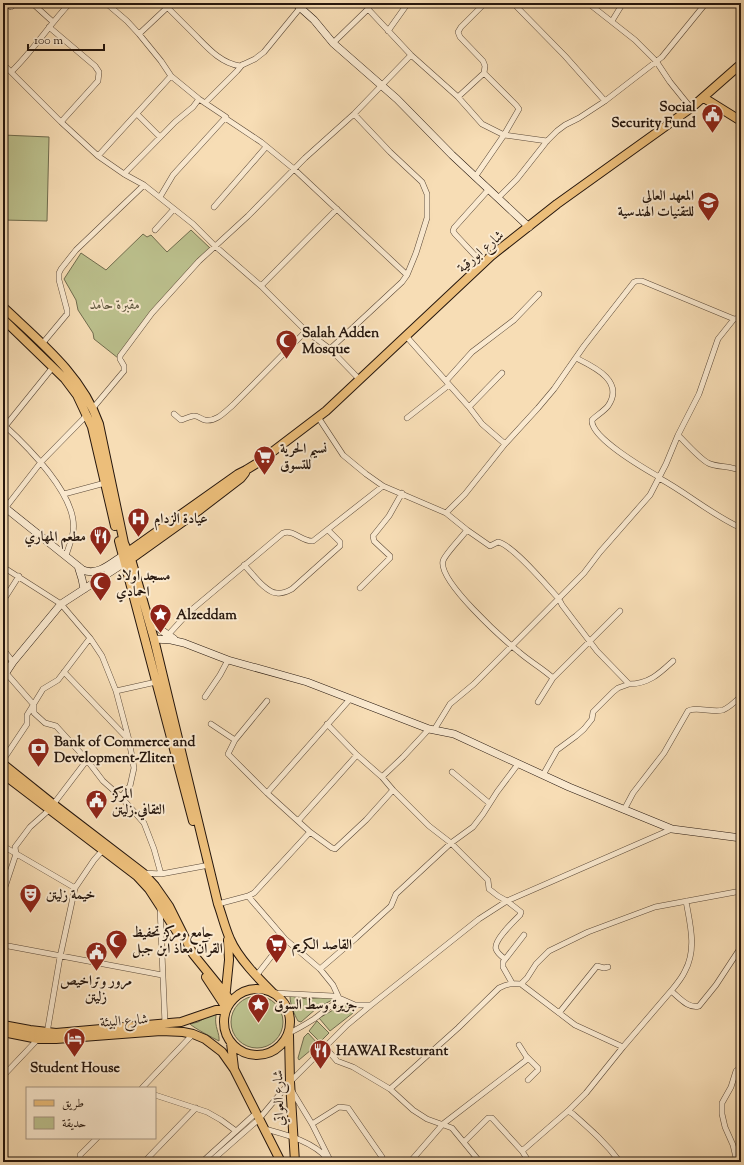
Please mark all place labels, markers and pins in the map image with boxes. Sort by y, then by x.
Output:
place label: Social Security Fund [611,98,696,134]
public building icon: Social Security Fund [699,101,725,134]
place label: المعهد العالي للتقنيات الهندسية [618,187,694,223]
school or university icon: المعهد العالي للتقنيات الهندسية [696,190,722,223]
place label: Salah Adden Mosque [302,324,380,360]
mosque icon: Salah Adden Mosque [274,327,300,360]
place label: نسيم الحرية للتسوق [280,440,327,476]
supermarket icon: نسيم الحرية للتسوق [251,443,277,476]
hospital icon: عيادة الزدام [126,505,152,538]
place label: عيادة الزدام [154,510,208,531]
restaurant icon: مطعم المهاري [88,523,114,556]
place label: مطعم المهاري [24,528,86,549]
place label: مسجد اولاد احمادي [116,567,170,603]
mosque icon: مسجد اولاد احمادي [88,570,114,603]
place icon: Alzeddam [147,601,173,634]
place label: Alzeddam [176,606,237,626]
place label: Bank of Commerce and Development-Zliten [54,733,195,769]
bank icon: Bank of Commerce and Development-Zliten [25,736,51,769]
place label: المركز الثقافي.زليتن [110,785,165,821]
public building icon: المركز الثقافي.زليتن [84,788,110,821]
theatre icon: خيمة زليتن [18,881,44,914]
place label: خيمة زليتن [46,886,95,906]
place label: جامع ومركز تحفيظ القرآن معاذ ابن جبل [132,924,223,960]
mosque icon: جامع ومركز تحفيظ القرآن معاذ ابن جبل [104,927,130,960]
supermarket icon: القاصد الكريم [263,931,289,964]
place label: القاصد الكريم [292,936,352,957]
public building icon: مرور وتراخيص زليتن [83,939,109,972]
place label: مرور وتراخيص زليتن [60,972,132,1008]
place icon: جزيرة وسط السوق [246,991,272,1024]
place label: جزيرة وسط السوق [274,996,357,1016]
hotel icon: Student House [62,1026,88,1059]
restaurant icon: HAWAI Resturant [307,1037,333,1070]
place label: HAWAI Resturant [336,1042,448,1062]
place label: Student House [30,1059,121,1079]

